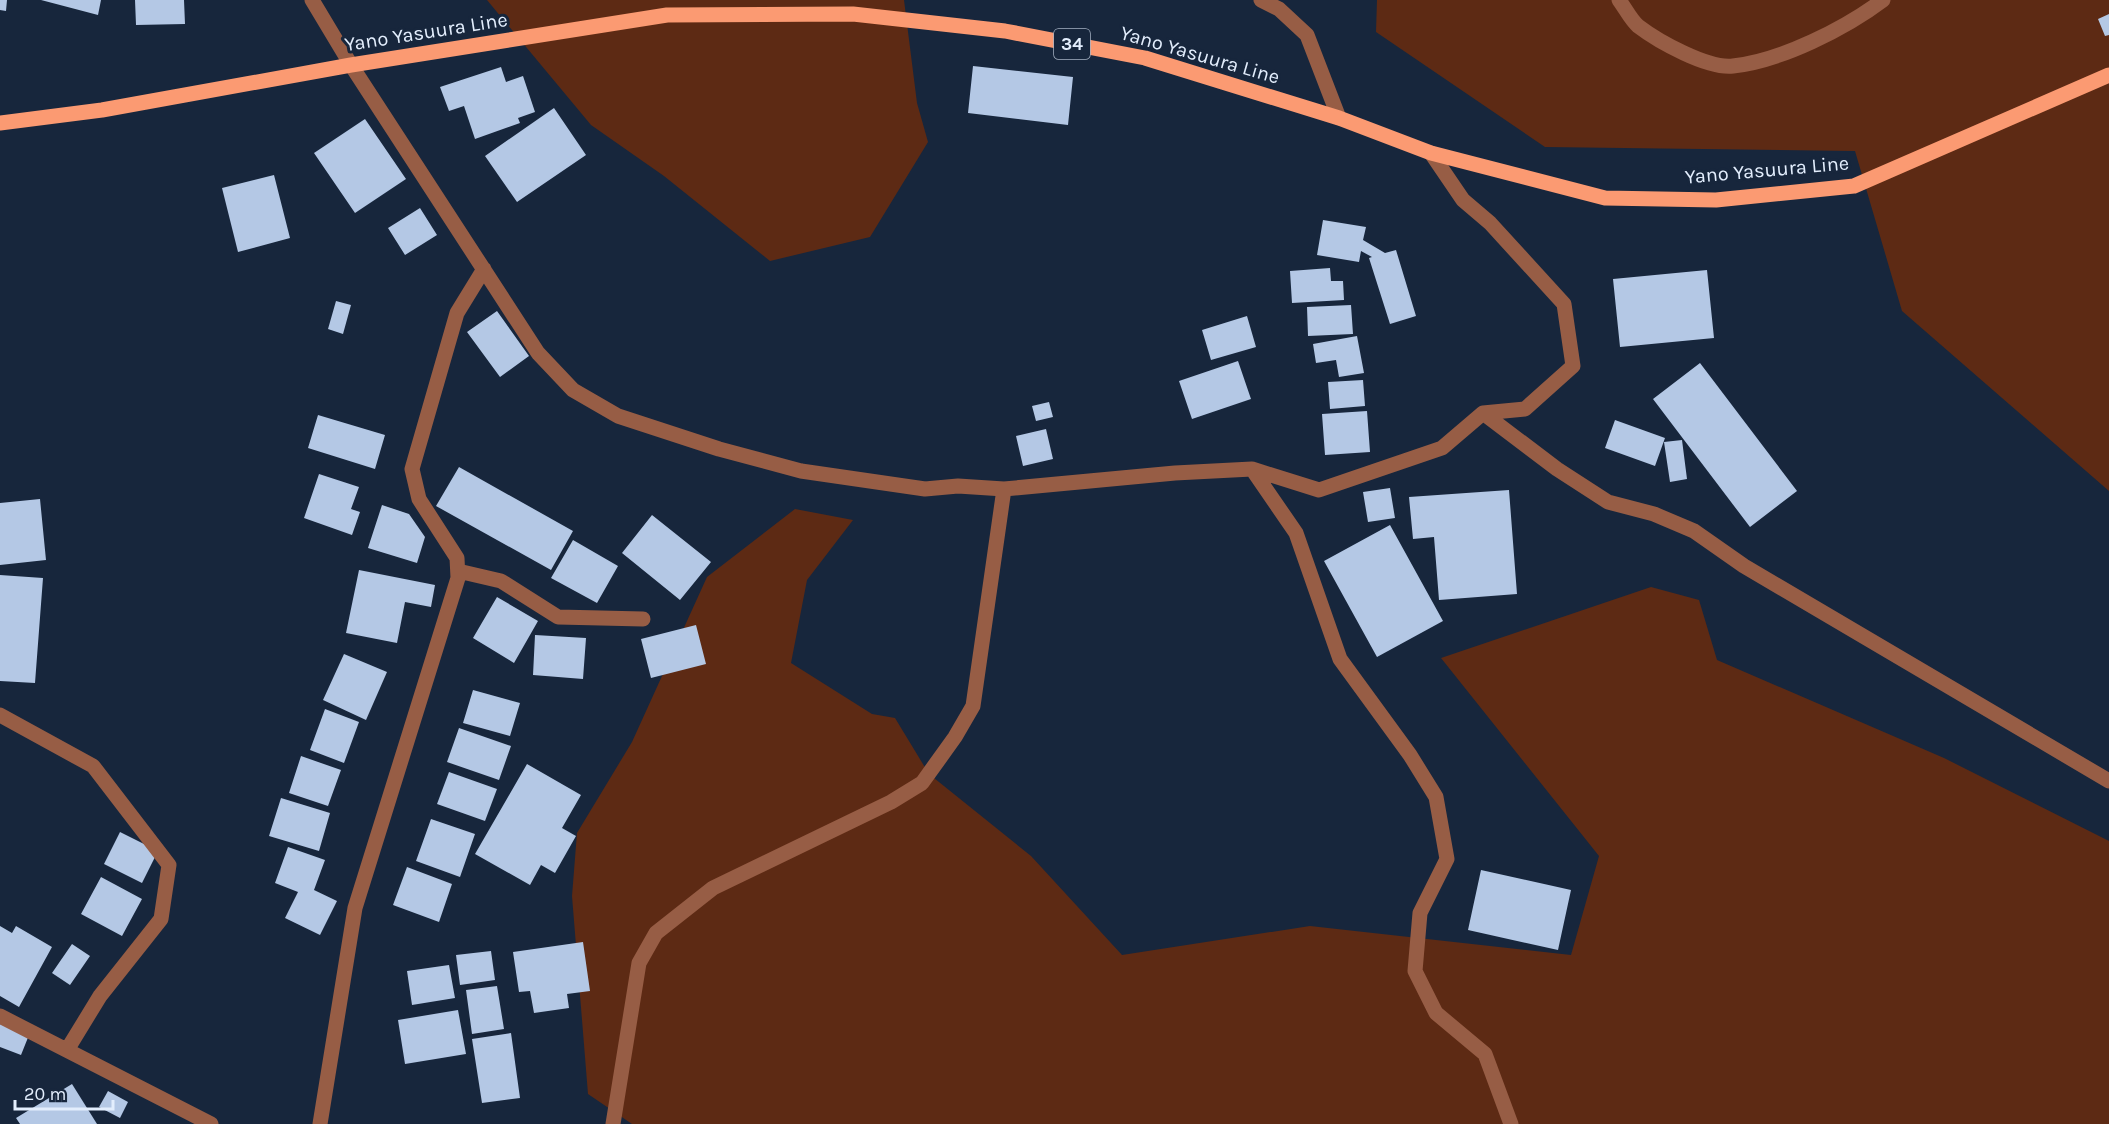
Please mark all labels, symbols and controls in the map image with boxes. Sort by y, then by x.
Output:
street label: Yano Yasuura Line [343,8,509,56]
street label: Yano Yasuura Line [1118,21,1282,89]
road number: 34 [1054,29,1090,59]
street label: Yano Yasuura Line [1684,151,1850,189]
scale bar [15,1073,112,1111]
text: 20 m [24,1083,66,1105]

